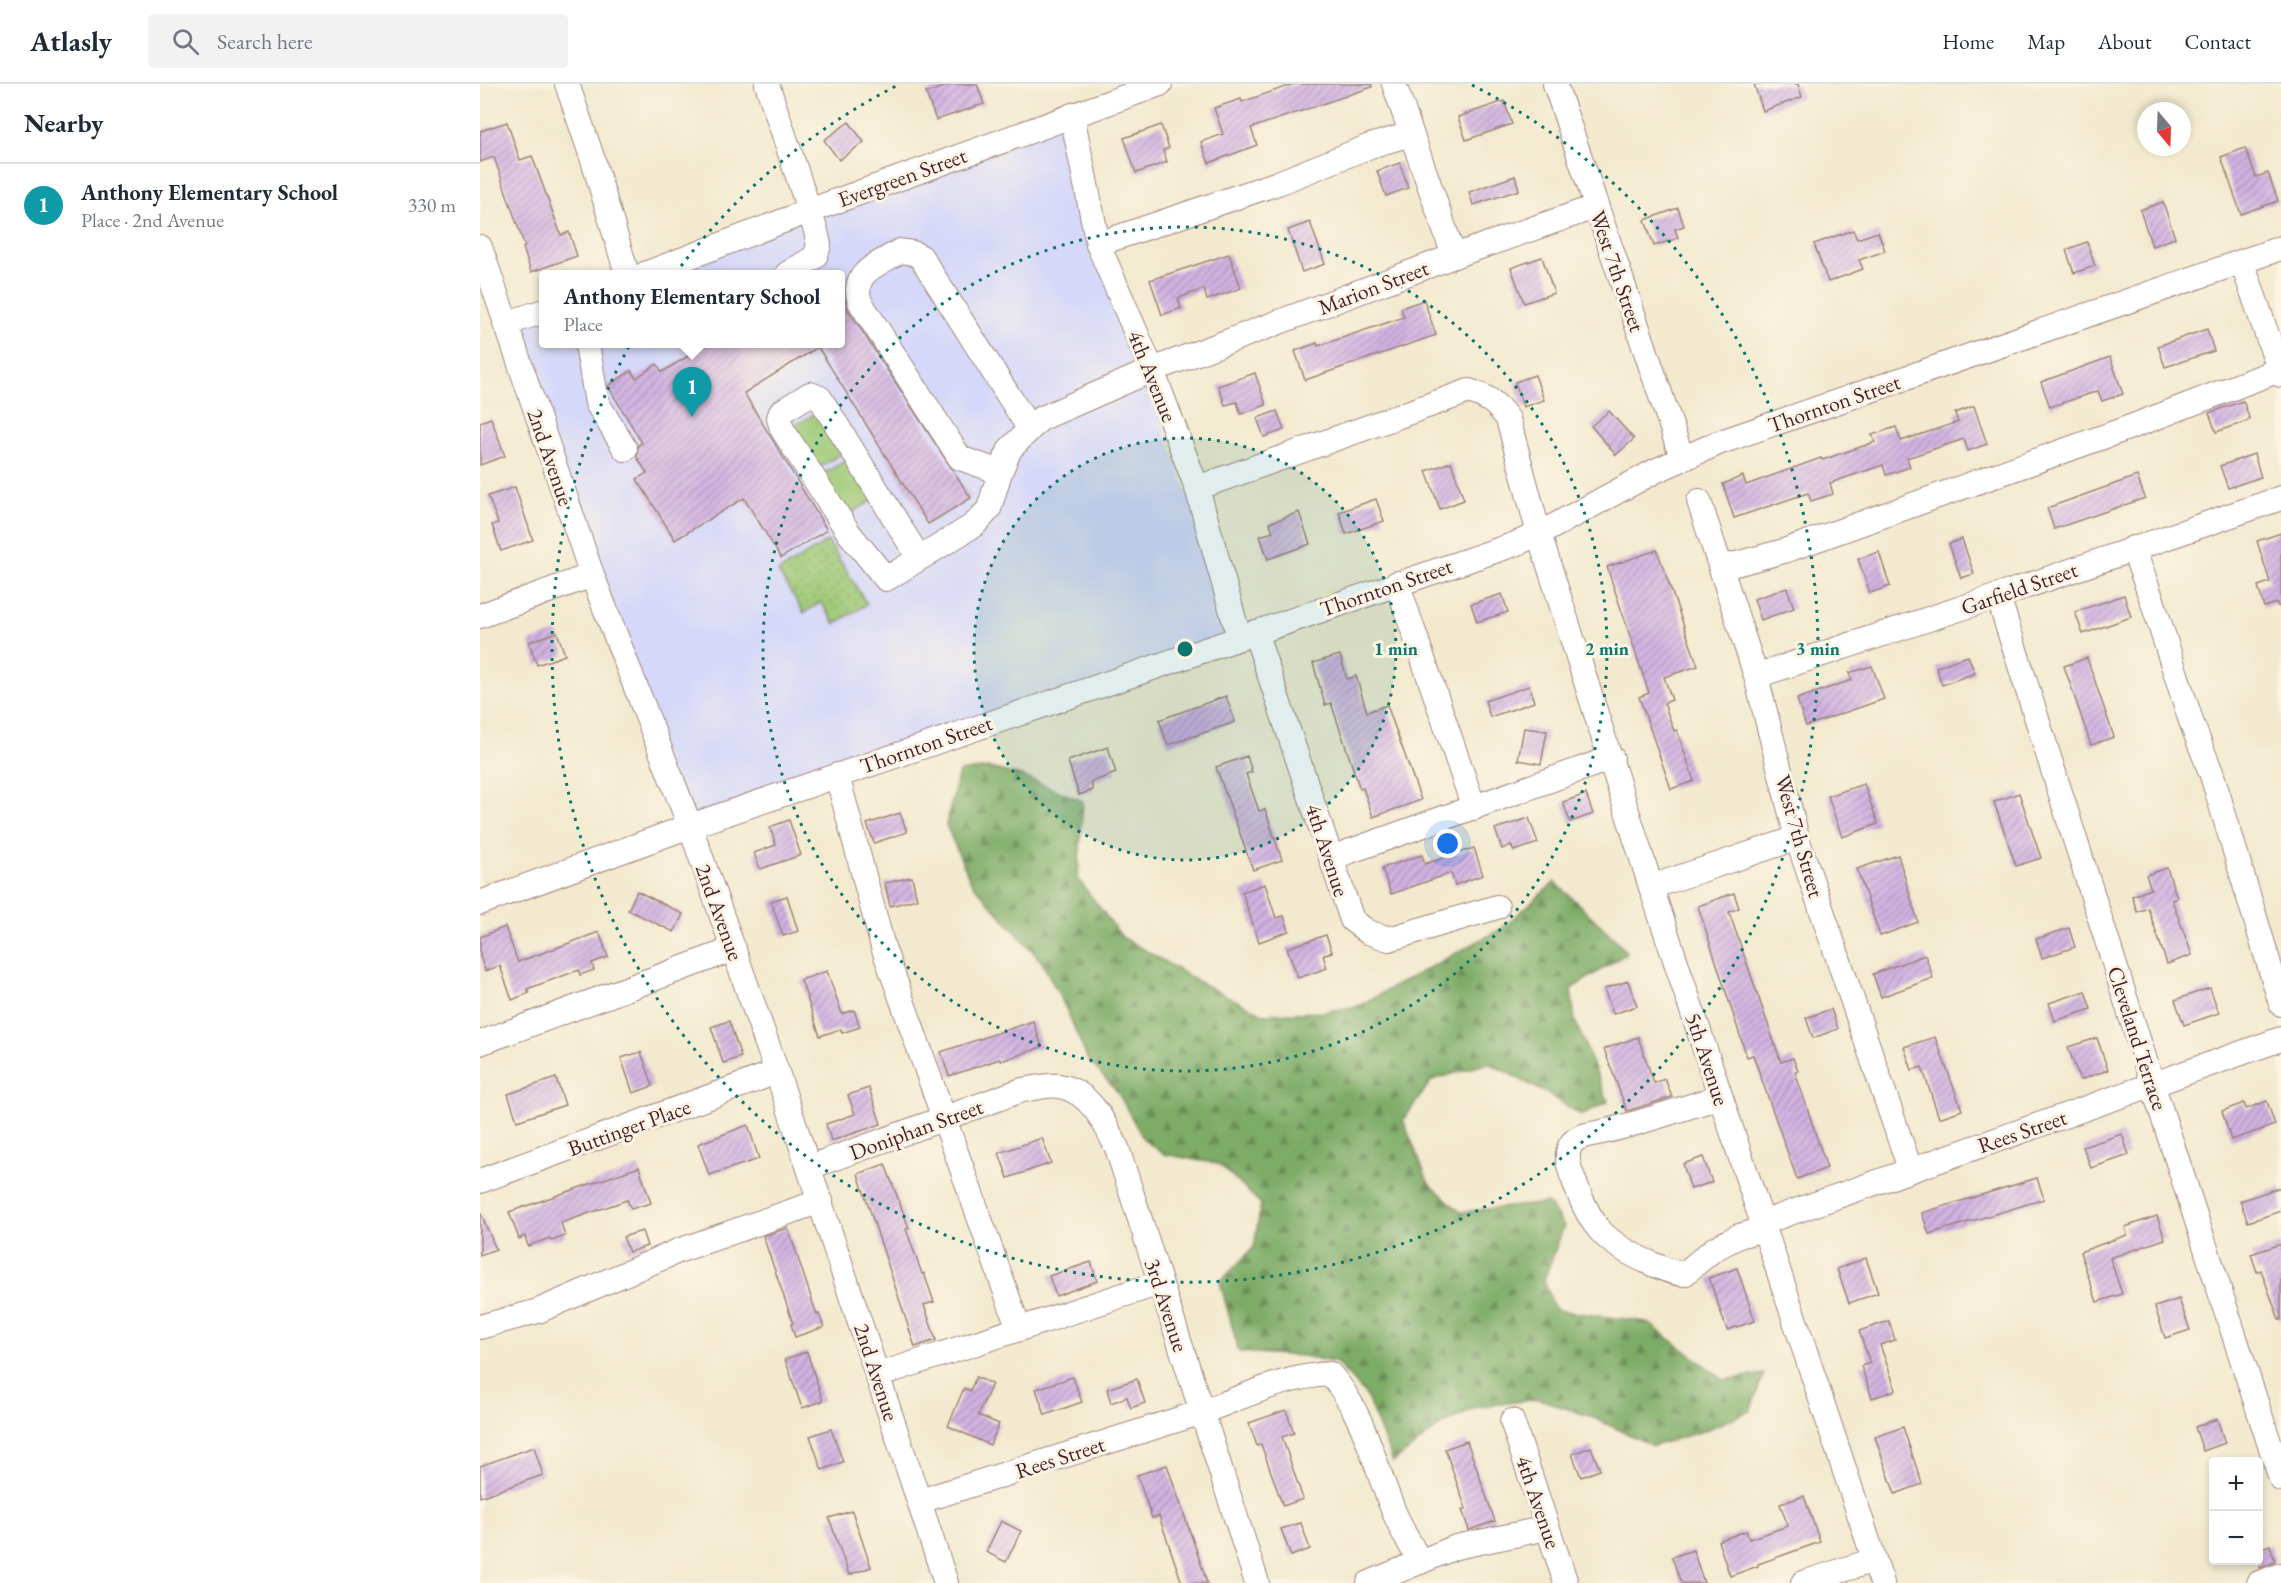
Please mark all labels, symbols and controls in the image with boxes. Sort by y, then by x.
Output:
search box [148,14,568,68]
text: Atlasly [30,23,112,59]
icon: search [169,25,202,58]
text: Search here [217,27,313,56]
text: Home [1942,28,1994,55]
text: Map [2027,28,2065,55]
text: About [2098,28,2151,55]
text: Contact [2184,28,2251,55]
north arrow [2137,102,2191,156]
text: Nearby [24,106,104,140]
street label: Evergreen Street [834,141,971,214]
text: Anthony Elementary School [81,178,338,207]
text: 1 [38,192,49,218]
text: 330 m [408,192,456,218]
text: Place · 2nd Avenue [81,207,224,233]
street label: West 7th Street [1583,207,1652,336]
street label: Marion Street [1314,253,1433,322]
popup [539,270,845,348]
text: Anthony Elementary School [563,282,821,311]
text: Place [563,311,603,337]
street label: 4th Avenue [1121,326,1184,427]
street label: Thornton Street [1764,367,1904,440]
pin: 1 [672,368,712,417]
street label: 2nd Avenue [520,405,581,510]
street label: Thornton Street [1316,551,1456,624]
street label: Garfield Street [1957,555,2081,622]
text: 1 min [1374,637,1418,660]
text: 2 min [1585,637,1629,660]
text: 3 min [1796,637,1840,660]
centre of rings [1175,639,1195,659]
street label: Thornton Street [856,708,996,781]
street label: West 7th Street [1768,771,1831,901]
street label: 4th Avenue [1299,800,1356,901]
your location [1433,829,1462,858]
street label: 2nd Avenue [689,860,751,965]
street label: Cleveland Terrace [2101,962,2175,1114]
street label: 5th Avenue [1679,1009,1736,1110]
street label: Buttinger Place [564,1092,695,1163]
street label: Doniphan Street [845,1092,987,1167]
street label: Rees Street [1974,1103,2071,1160]
street label: 3rd Avenue [1138,1255,1195,1356]
street label: 2nd Avenue [847,1320,906,1425]
street label: Rees Street [1012,1429,1109,1486]
street label: 4th Avenue [1509,1452,1568,1553]
map controls [2209,1457,2263,1565]
button: + [2209,1457,2263,1511]
button: − [2209,1511,2263,1565]

